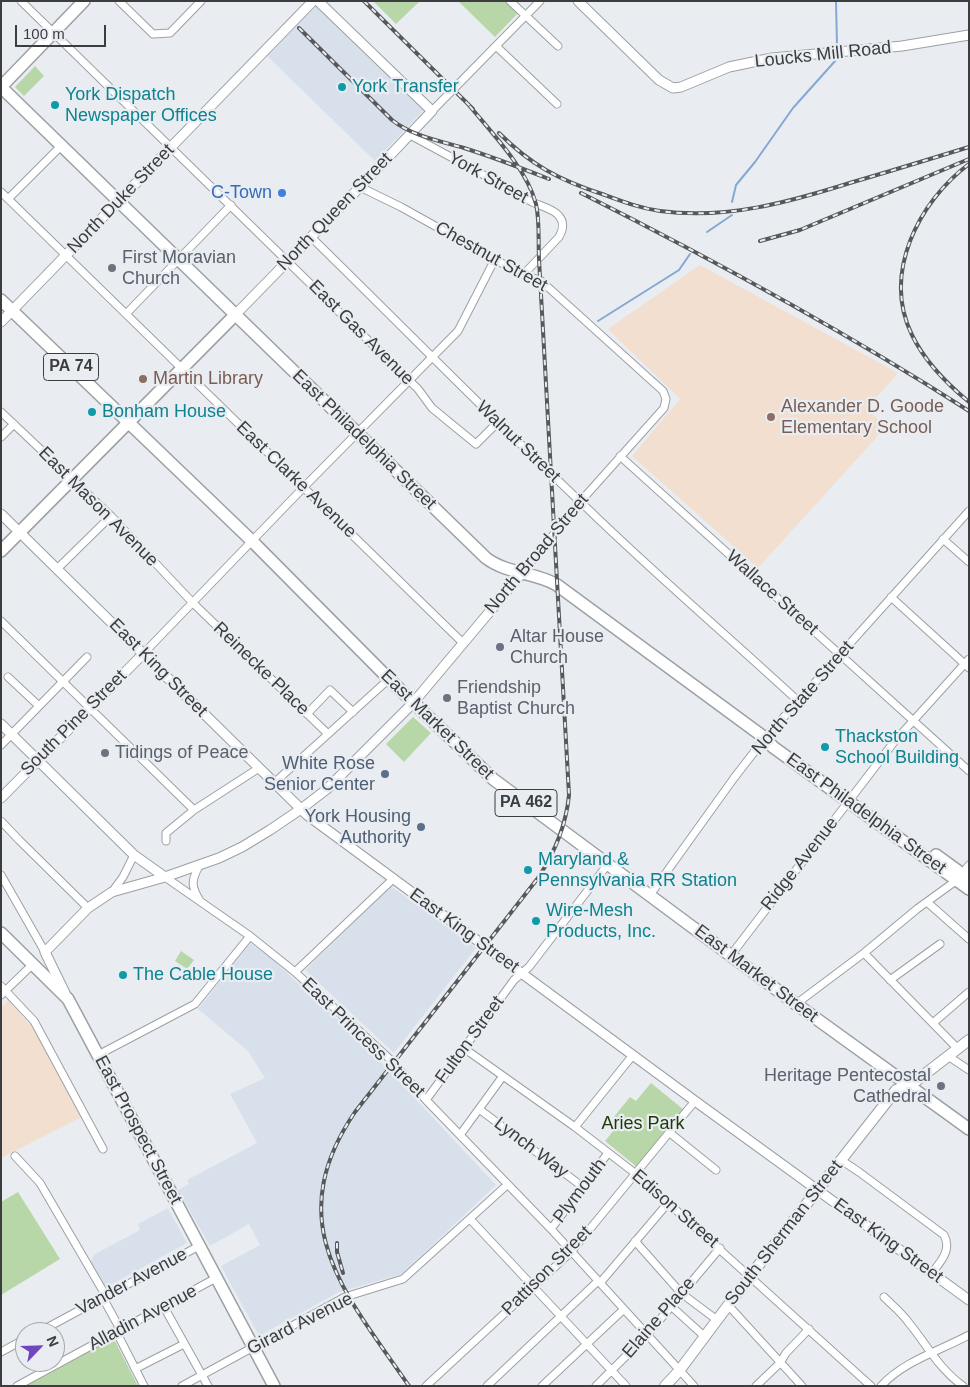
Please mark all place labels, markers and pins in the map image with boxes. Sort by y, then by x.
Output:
place label: York Transfer [352,76,459,98]
marker: York Transfer [336,81,348,93]
place label: York Dispatch Newspaper Offices [65,84,217,126]
marker: York Dispatch Newspaper Offices [49,99,61,111]
place label: C-Town [211,182,272,204]
marker: C-Town [276,187,288,199]
place label: First Moravian Church [122,247,236,290]
marker: First Moravian Church [106,262,118,274]
place label: Martin Library [153,368,263,390]
marker: Martin Library [137,373,149,385]
place label: Alexander D. Goode Elementary School [781,396,944,438]
place label: Bonham House [102,401,226,423]
marker: Bonham House [86,406,98,418]
marker: Alexander D. Goode Elementary School [765,411,777,423]
place label: Altar House Church [510,626,604,669]
marker: Altar House Church [494,641,506,653]
place label: Friendship Baptist Church [457,677,575,720]
marker: Friendship Baptist Church [441,692,453,704]
place label: Thackston School Building [835,726,959,769]
marker: Thackston School Building [819,741,831,753]
place label: Tidings of Peace [115,742,248,764]
marker: Tidings of Peace [99,747,111,759]
place label: White Rose Senior Center [264,753,375,796]
marker: White Rose Senior Center [379,768,391,780]
place label: York Housing Authority [305,806,411,849]
marker: York Housing Authority [415,821,427,833]
place label: Maryland & Pennsylvania RR Station [538,849,737,892]
marker: Maryland & Pennsylvania RR Station [522,864,534,876]
place label: Wire-Mesh Products, Inc. [546,900,656,942]
marker: Wire-Mesh Products, Inc. [530,915,542,927]
place label: The Cable House [133,964,273,986]
marker: The Cable House [117,969,129,981]
place label: Heritage Pentecostal Cathedral [764,1065,931,1108]
marker: Heritage Pentecostal Cathedral [935,1080,947,1092]

